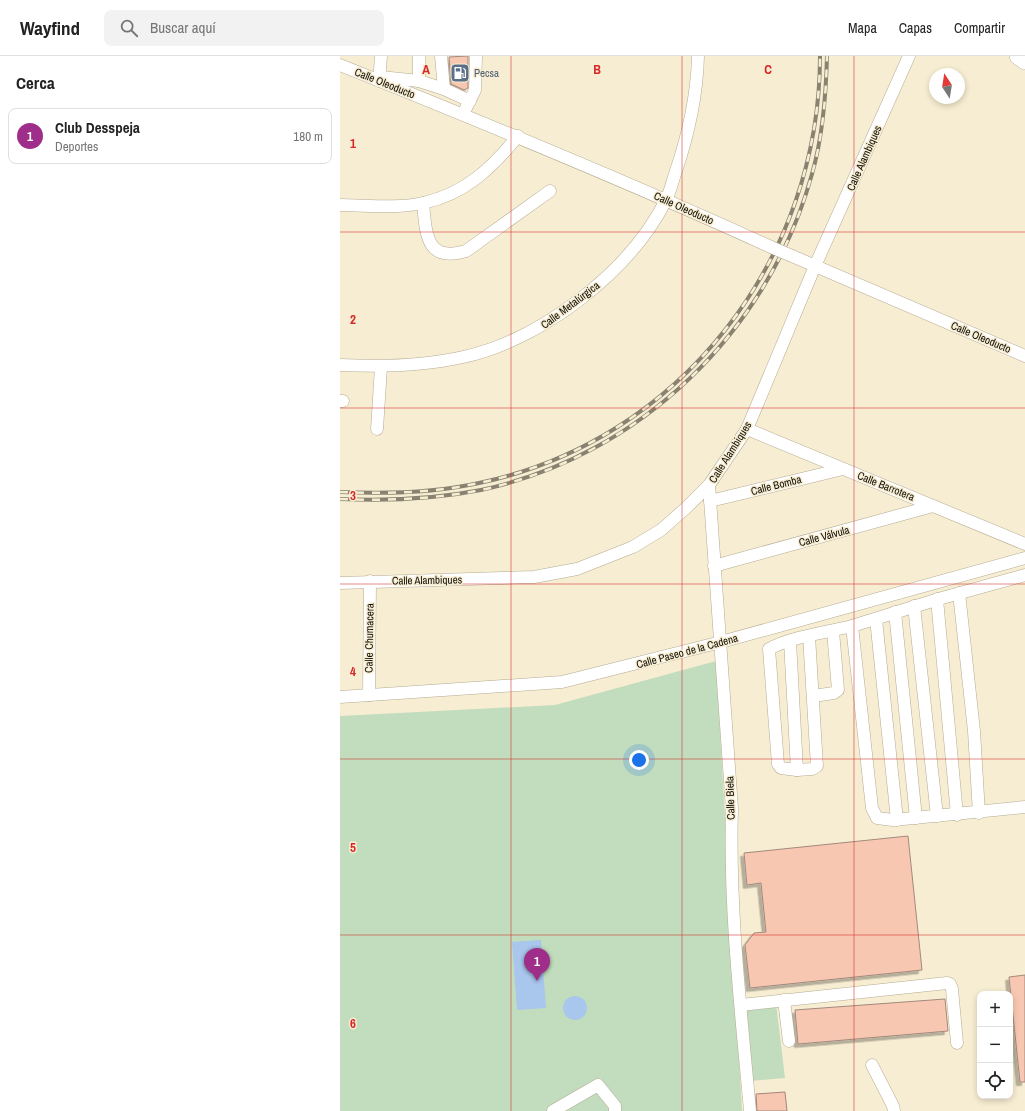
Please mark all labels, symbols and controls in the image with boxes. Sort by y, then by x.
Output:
search box [104,10,384,46]
text: Wayfind [20,15,80,41]
icon: search [118,17,140,39]
text: Buscar aquí [150,17,216,38]
text: Mapa [848,19,877,37]
text: Capas [899,19,932,37]
text: Compartir [954,19,1005,37]
text: A [422,61,430,78]
text: B [593,61,601,78]
text: C [764,61,772,78]
fuel station icon: Pecsa [449,62,471,84]
street label: Calle Oleoducto [353,64,417,102]
place label: Pecsa [474,66,499,80]
north arrow [929,68,965,104]
text: Cerca [16,71,55,94]
text: Club Desspeja [55,117,140,138]
street label: Calle Alambiques [843,123,885,193]
text: 1 [27,128,33,145]
text: 180 m [293,128,323,145]
text: 1 [350,135,356,152]
text: Deportes [55,138,98,155]
street label: Calle Oleoducto [652,189,716,227]
street label: Calle Metalúrgica [538,278,602,332]
text: 2 [350,311,356,328]
street label: Calle Oleoducto [949,318,1013,356]
street label: Calle Alambiques [705,418,755,485]
street label: Calle Barrotera [855,468,917,504]
street label: Calle Bomba [749,472,803,498]
text: 3 [350,487,356,504]
street label: Calle Válvula [797,523,851,549]
street label: Calle Alambiques [392,572,463,588]
street label: Calle Chumacera [361,603,377,673]
street label: Calle Paseo de la Cadena [635,631,739,671]
text: 4 [350,663,356,680]
your location [629,750,649,770]
street label: Calle Biela [722,776,738,820]
text: 5 [350,839,356,856]
pin: 1 [524,948,550,981]
map controls [977,991,1013,1099]
button: + [977,991,1013,1027]
text: 6 [350,1015,356,1032]
button: − [977,1027,1013,1063]
button: locate [977,1063,1013,1099]

